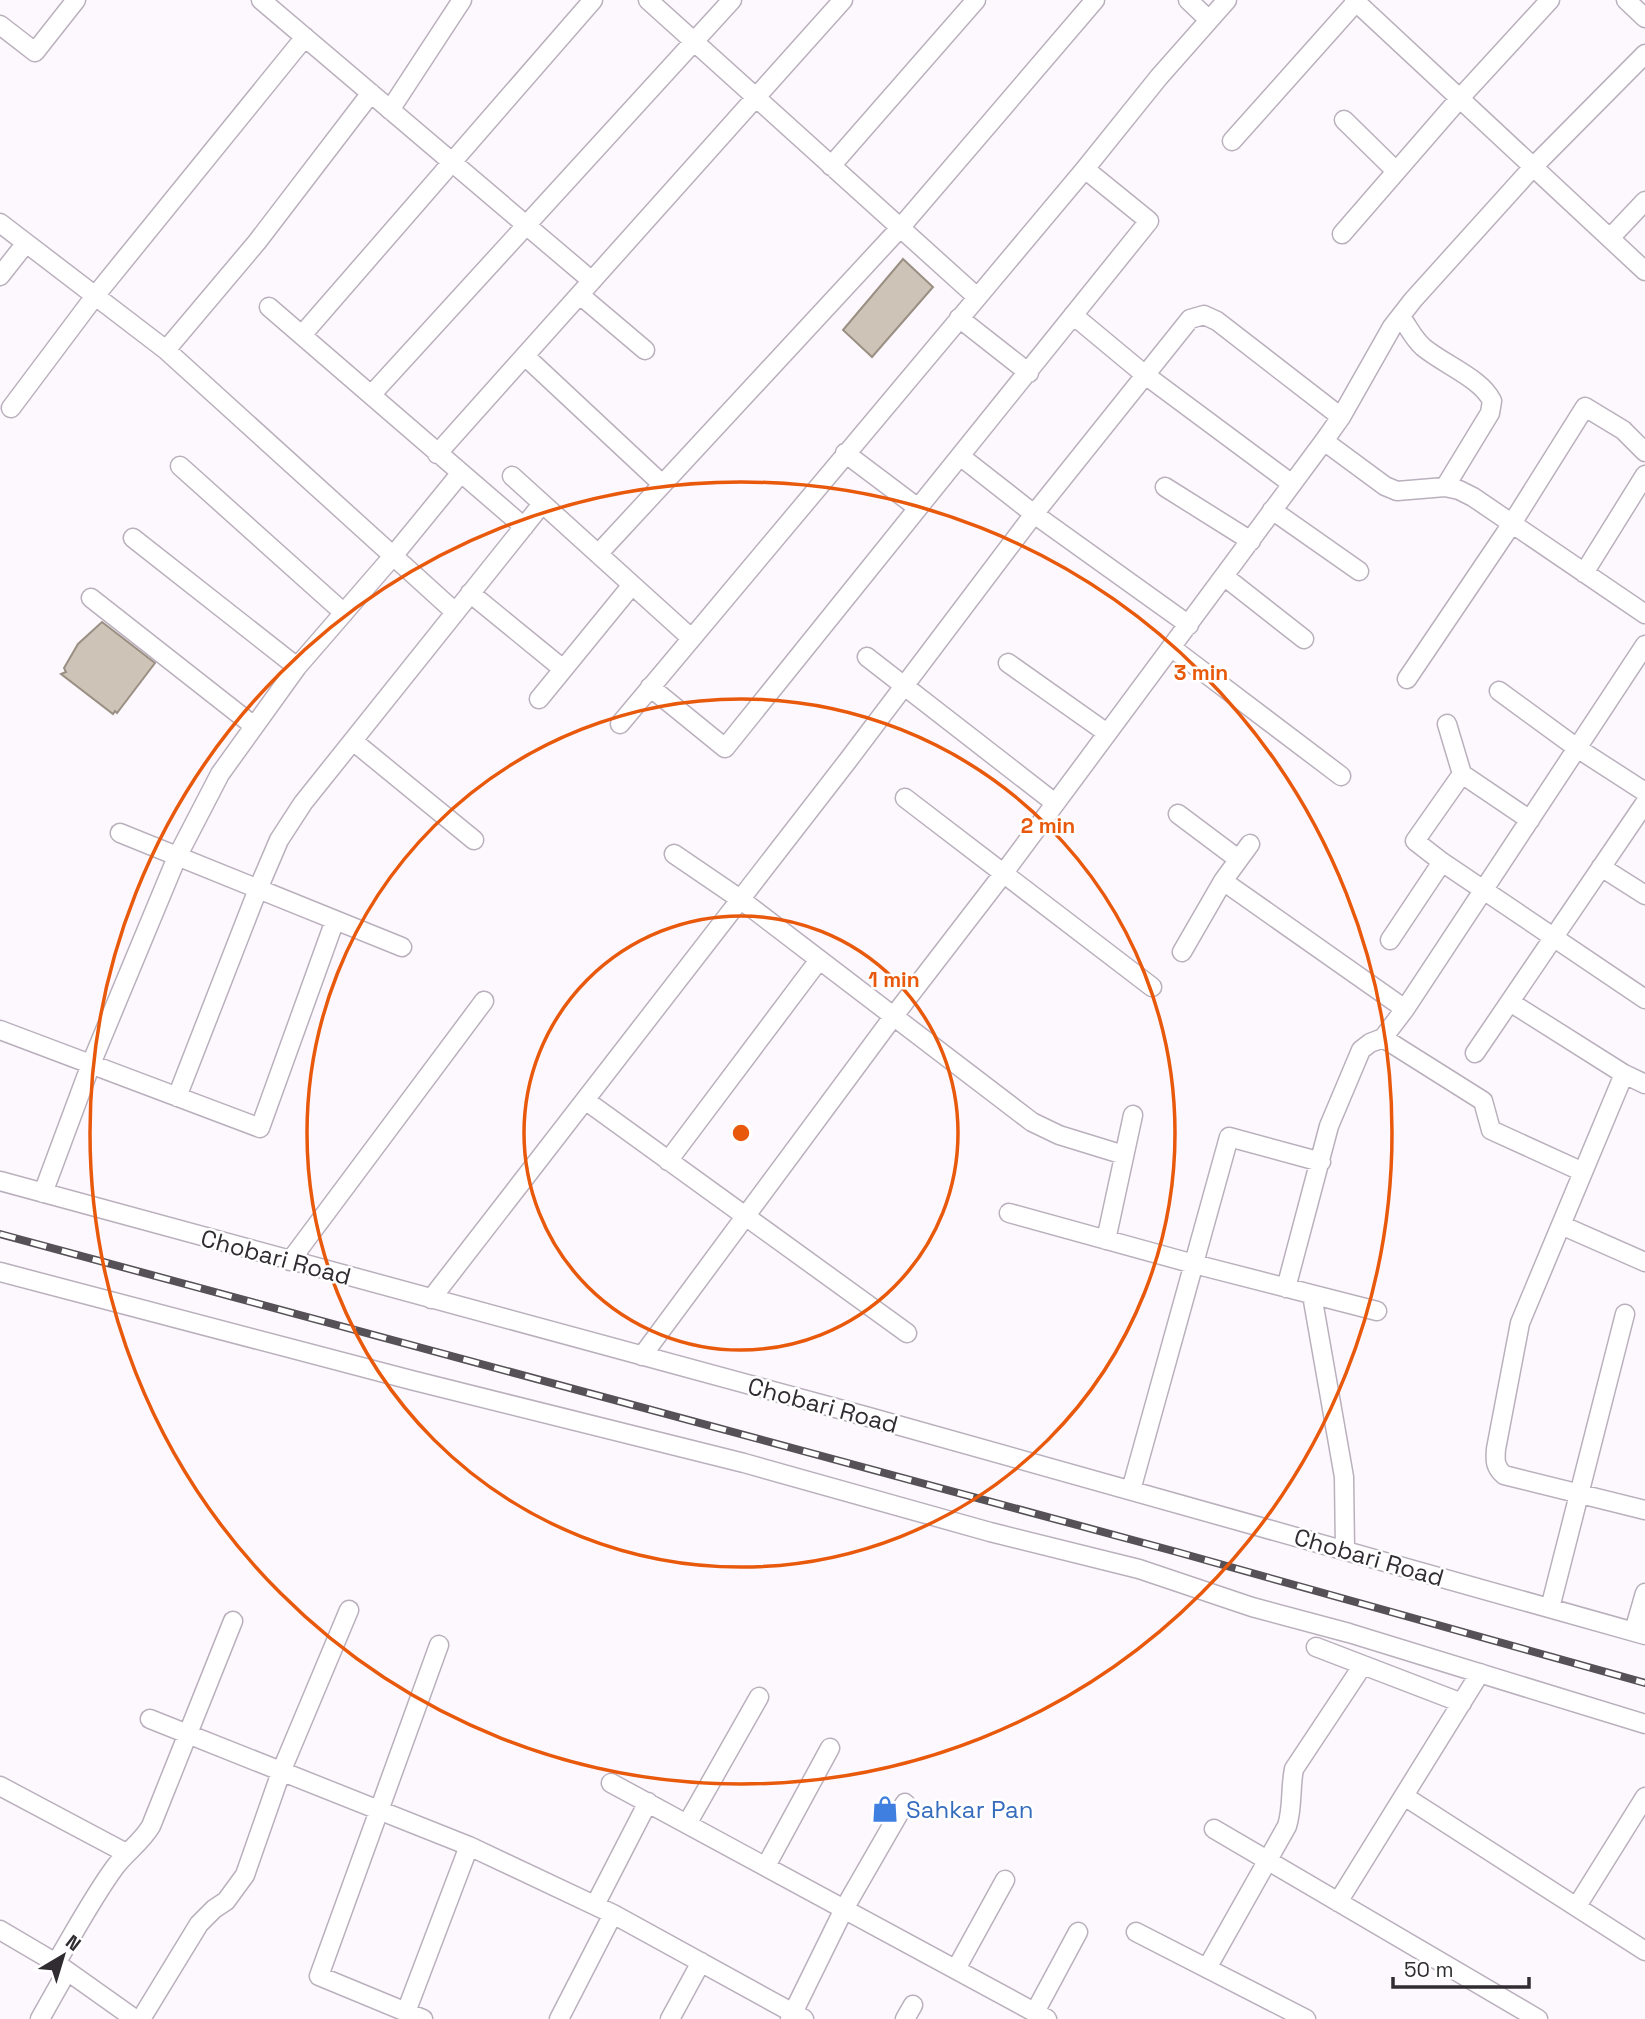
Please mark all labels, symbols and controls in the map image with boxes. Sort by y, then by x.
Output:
text: 3 min [1174,659,1228,686]
text: 2 min [1021,812,1075,839]
text: 1 min [868,966,920,993]
centre of rings [729,1121,753,1145]
street label: Chobari Road [198,1222,354,1292]
street label: Chobari Road [745,1370,901,1440]
street label: Chobari Road [1291,1521,1447,1593]
shop icon: Sahkar Pan [870,1794,900,1824]
place label: Sahkar Pan [906,1794,1034,1825]
north arrow [28,1921,98,1991]
text: N [60,1929,86,1957]
scale bar [1393,1946,1530,1990]
text: 50 m [1404,1956,1454,1983]

